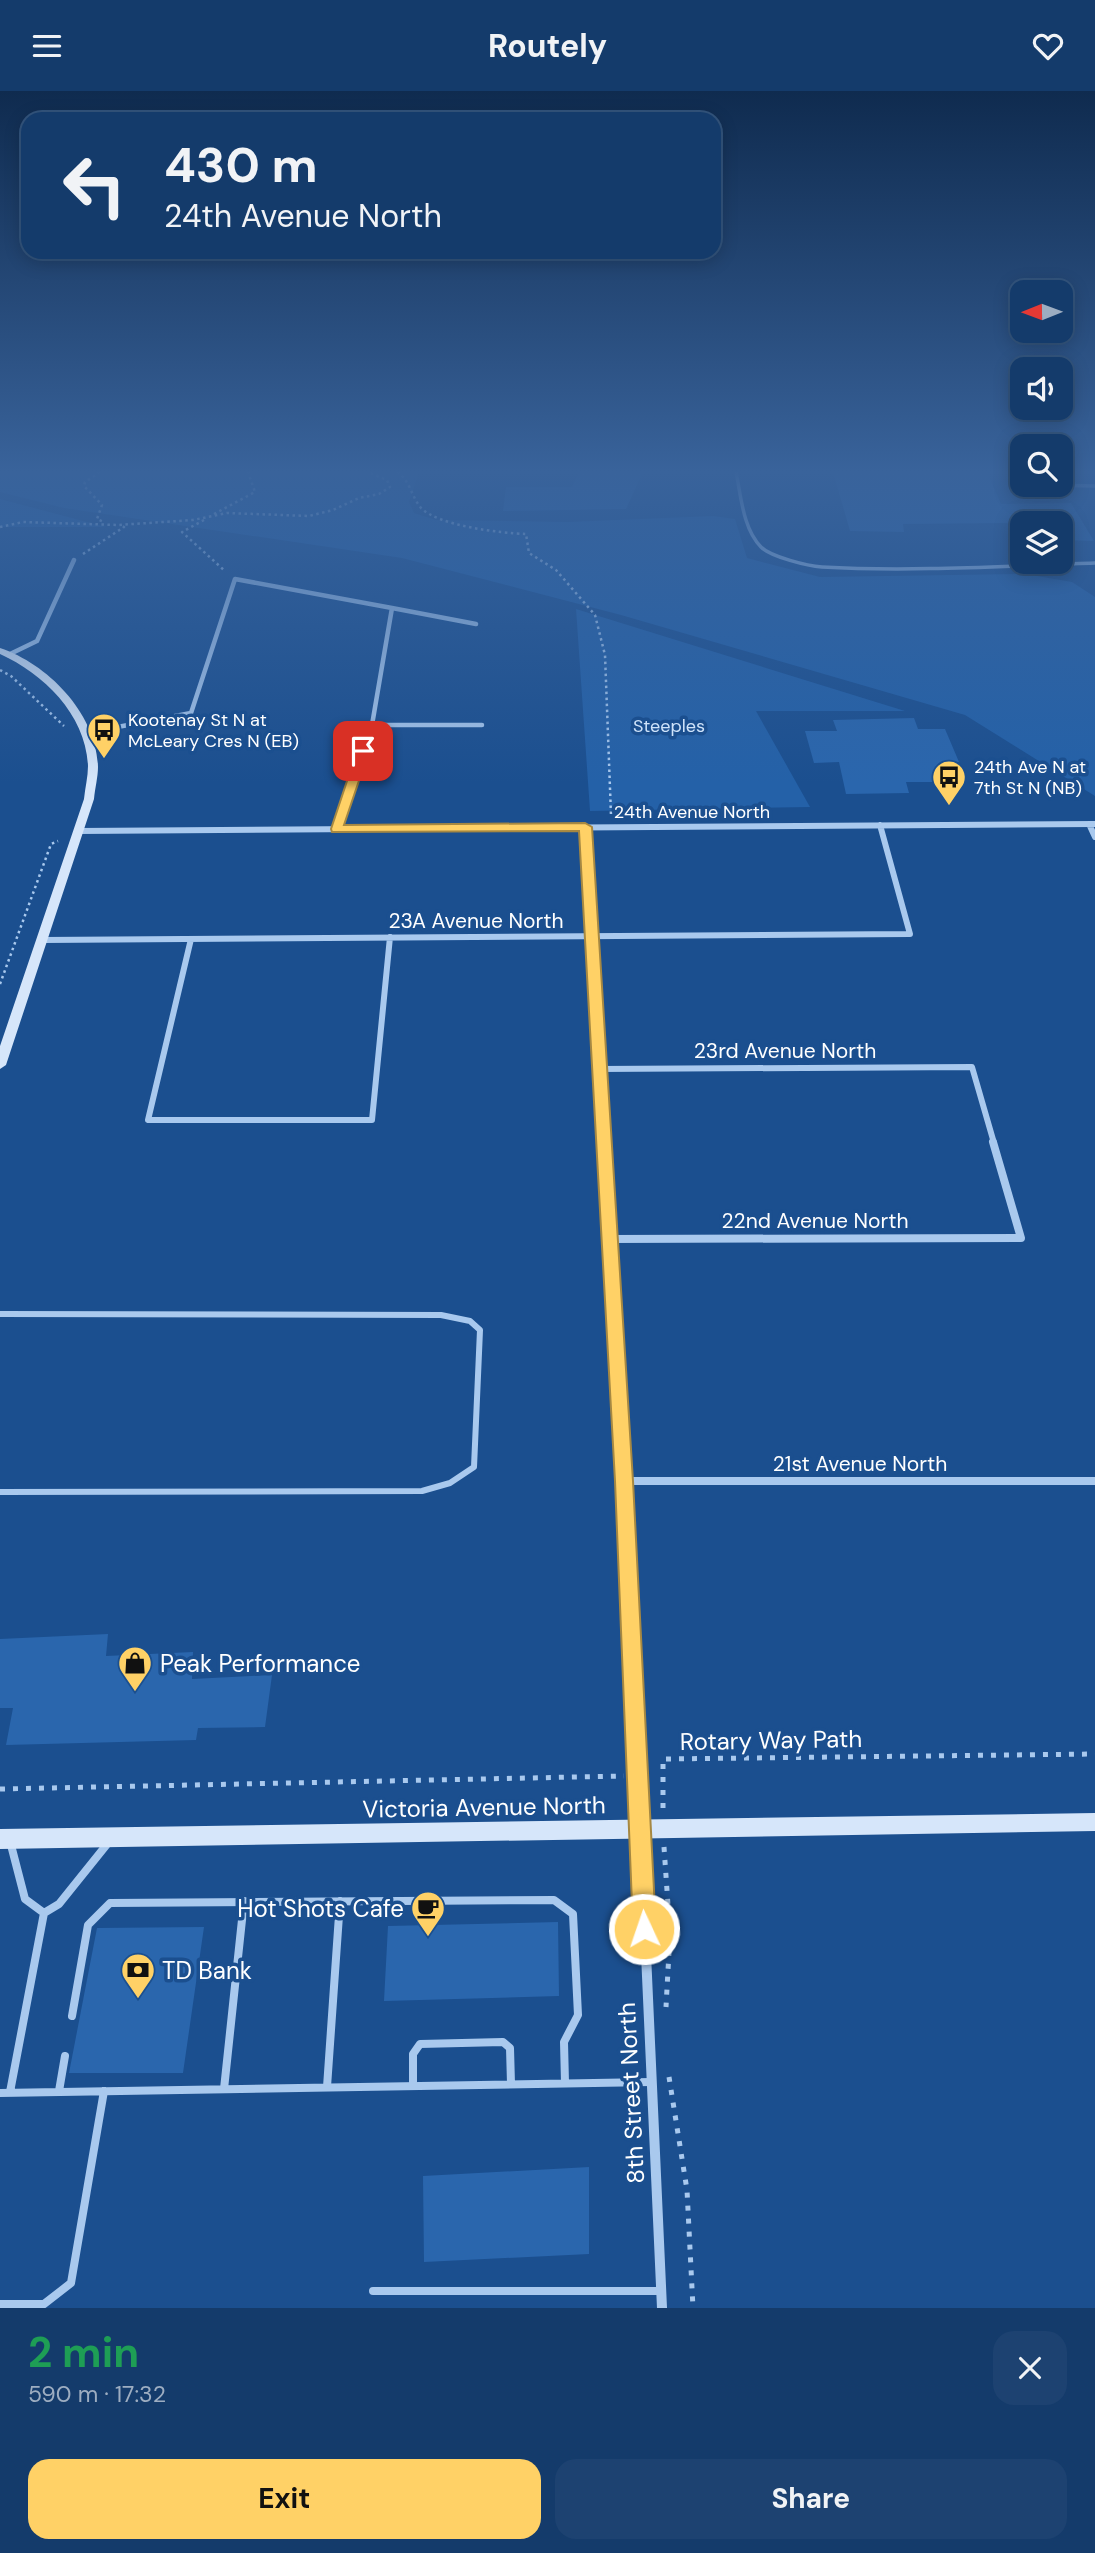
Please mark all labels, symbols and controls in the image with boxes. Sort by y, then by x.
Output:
text: Routely [488,25,607,67]
icon: menu [28,27,66,65]
icon: heart [1029,27,1067,65]
text: 430 m [164,133,318,197]
icon: left [49,140,140,231]
text: 24th Avenue North [164,195,442,237]
north arrow [1010,280,1073,343]
map controls [1010,280,1073,574]
button: sound [1010,357,1073,420]
button: search [1010,434,1073,497]
button: layers [1010,511,1073,574]
place label: Kootenay St N at McLeary Cres N (EB) [128,708,299,753]
bus stop icon: Kootenay St N at McLeary Cres N (EB) [85,711,123,760]
park label: Steeples [633,714,705,738]
pin [333,721,393,781]
icon: arrive [344,732,382,770]
place label: 24th Ave N at 7th St N (NB) [974,755,1086,800]
bus stop icon: 24th Ave N at 7th St N (NB) [930,758,968,807]
street label: 24th Avenue North [614,800,770,824]
street label: 23A Avenue North [388,907,564,935]
street label: 23rd Avenue North [694,1037,876,1065]
street label: 22nd Avenue North [722,1207,908,1235]
street label: 21st Avenue North [773,1450,947,1478]
shop icon: Peak Performance [116,1644,154,1693]
place label: Peak Performance [160,1648,361,1679]
street label: Rotary Way Path [680,1723,862,1757]
street label: Victoria Avenue North [362,1789,606,1825]
cafe icon: Hot Shots Cafe [409,1889,447,1938]
position arrow [607,1892,681,1966]
place label: Hot Shots Cafe [237,1893,404,1924]
bank icon: TD Bank [119,1951,157,2000]
place label: TD Bank [162,1955,252,1986]
street label: 8th Street North [611,2002,651,2184]
text: 2 min [28,2325,139,2380]
button: close [993,2331,1067,2405]
text: 590 m · 17:32 [28,2379,166,2409]
button: Exit [28,2459,541,2539]
button: Share [555,2459,1067,2539]

